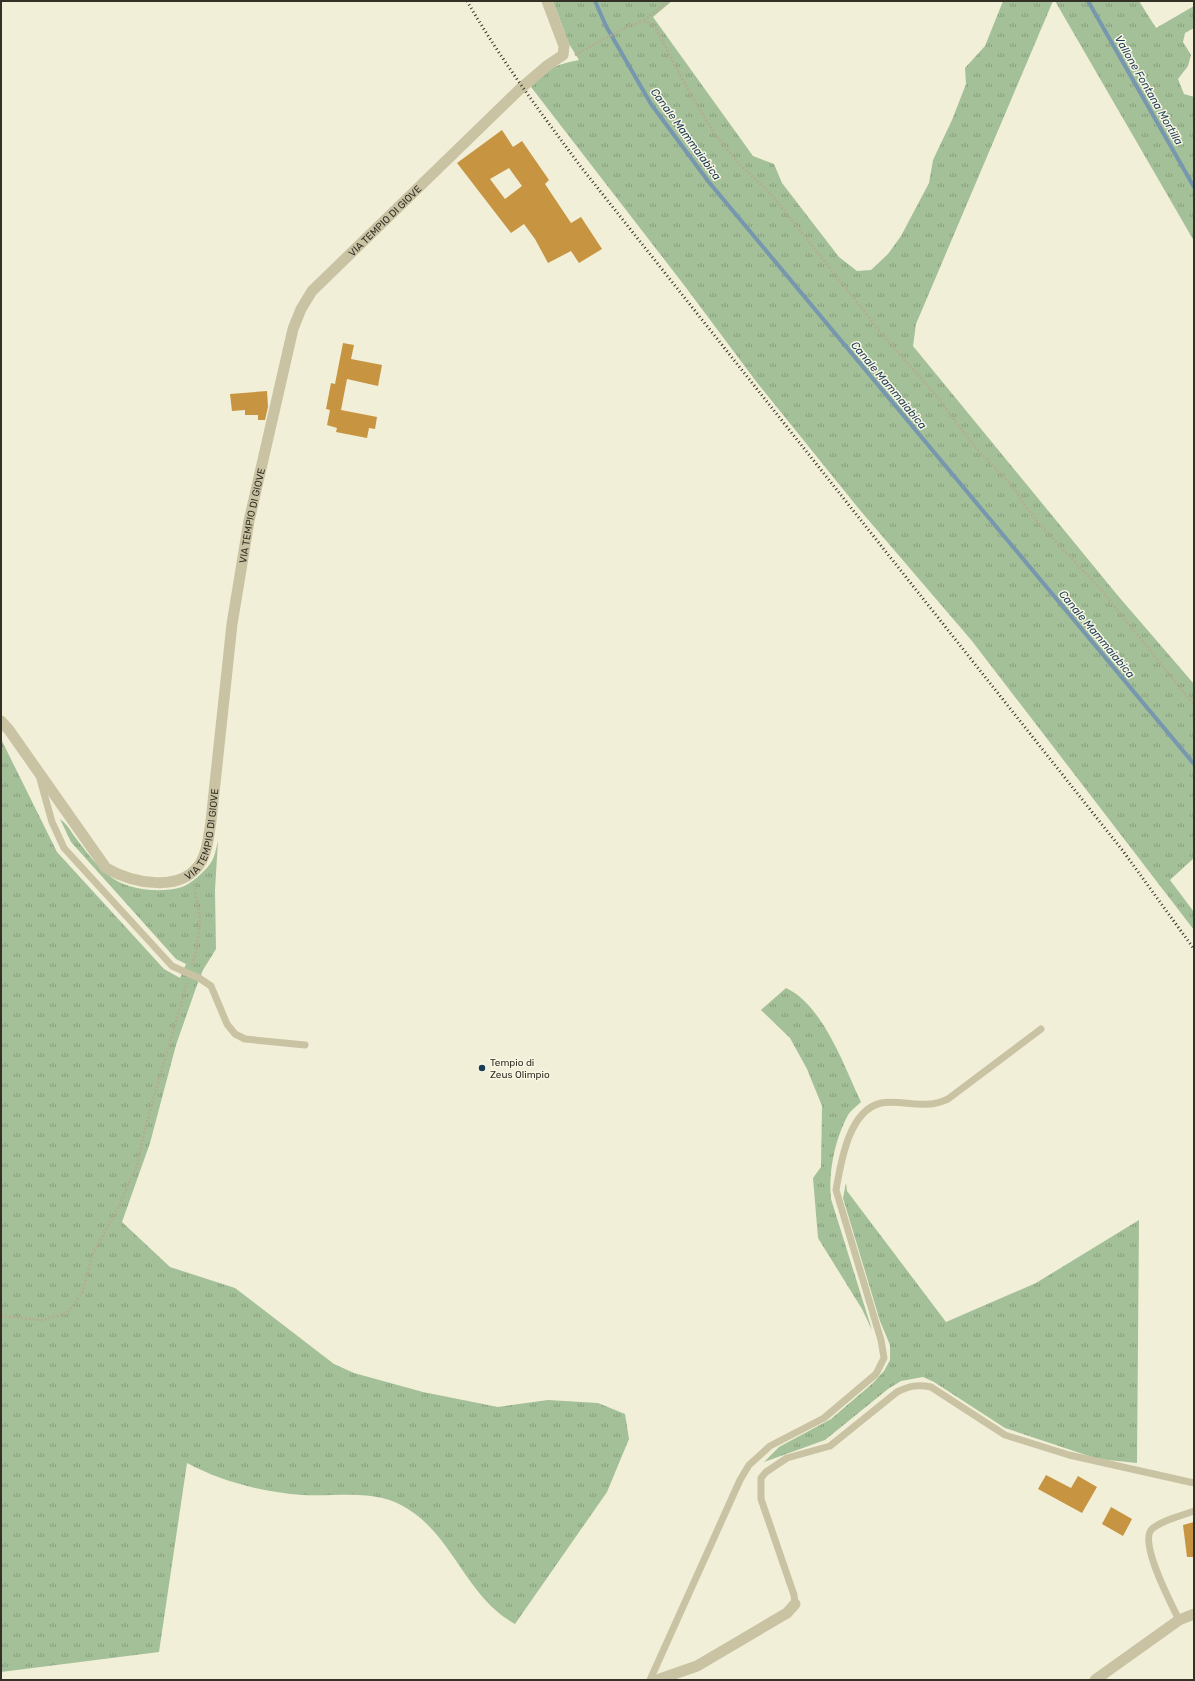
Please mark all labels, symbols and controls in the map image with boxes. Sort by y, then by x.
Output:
water label: Vallone Fontana Mortilla [1112,33,1186,148]
water label: Canale Mammaiabica [648,86,724,183]
street label: VIA TEMPIO DI GIOVE [346,183,424,259]
water label: Canale Mammaiabica [848,339,929,432]
street label: VIA TEMPIO DI GIOVE [237,467,268,564]
water label: Canale Mammaiabica [1056,588,1137,681]
street label: VIA TEMPIO DI GIOVE [183,788,221,883]
place label: Tempio di Zeus Olimpio [490,1057,550,1081]
marker: Tempio di Zeus Olimpio [477,1063,487,1073]

